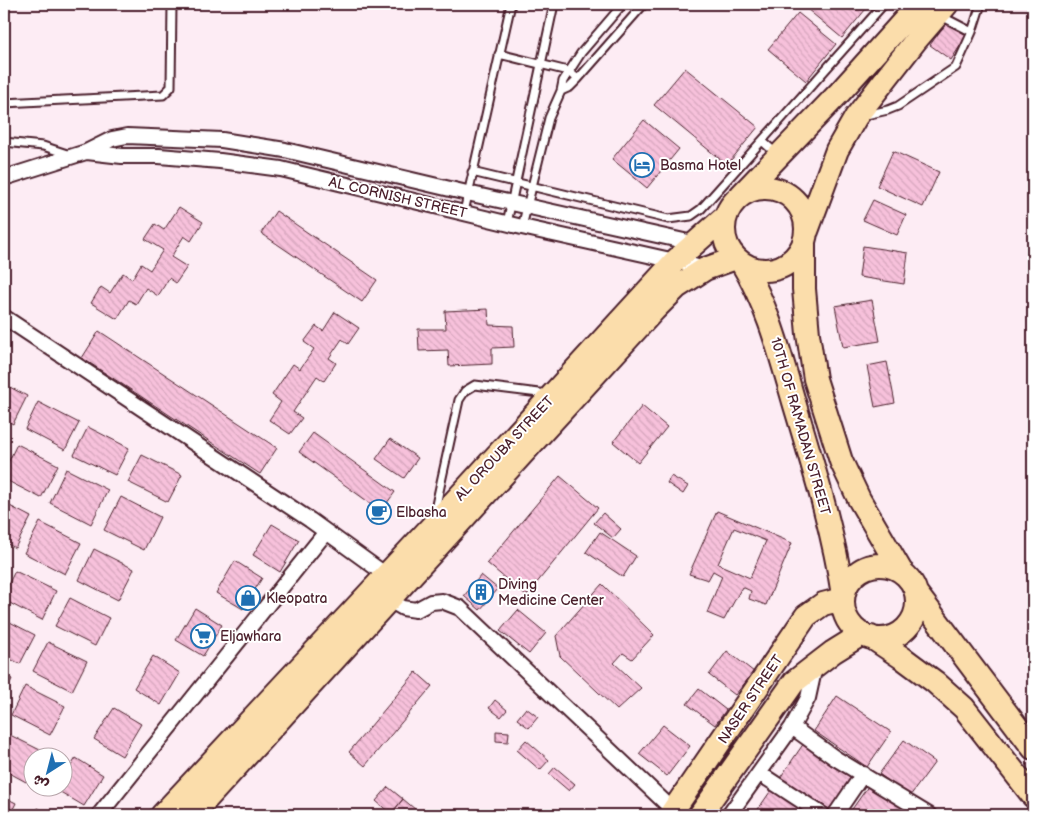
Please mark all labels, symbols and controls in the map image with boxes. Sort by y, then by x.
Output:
hotel icon: Basma Hotel [629,152,655,178]
place label: Basma Hotel [660,157,741,174]
street label: AL CORNISH STREET [327,173,469,222]
street label: 10TH OF RAMADAN STREET [767,335,834,517]
street label: AL OROUBA STREET [451,392,558,504]
cafe icon: Elbasha [366,499,392,525]
place label: Elbasha [396,504,447,521]
place label: Diving Medicine Center [498,576,605,609]
building icon: Diving Medicine Center [468,579,494,605]
shop icon: Kleopatra [235,585,261,611]
place label: Kleopatra [266,590,327,607]
supermarket icon: Eljawhara [190,623,216,649]
place label: Eljawhara [220,628,281,645]
street label: NASER STREET [714,651,787,747]
north arrow [22,746,72,796]
text: ش [29,771,52,794]

